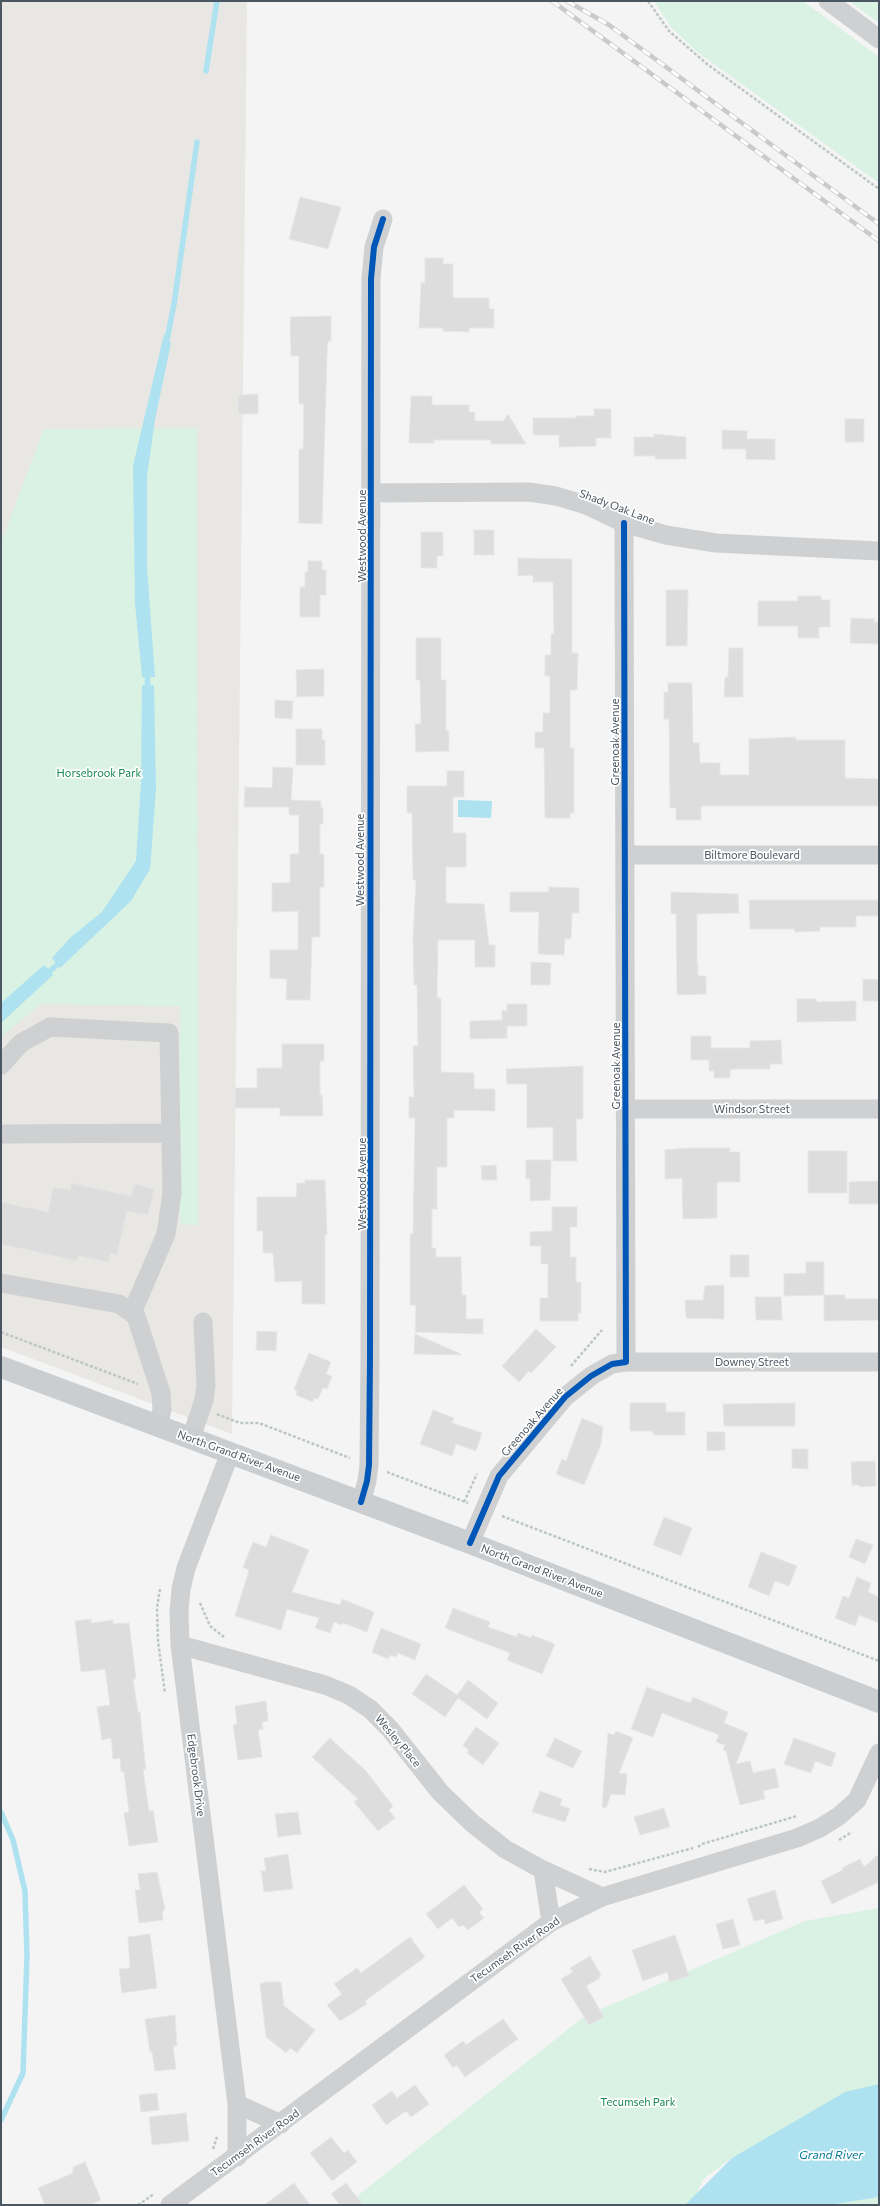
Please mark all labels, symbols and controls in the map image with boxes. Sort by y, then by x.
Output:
street label: Shady Oak Lane [577,487,657,527]
street label: Westwood Avenue [355,490,369,582]
street label: Greenoak Avenue [608,698,622,786]
park label: Horsebrook Park [57,766,141,780]
street label: Westwood Avenue [353,814,367,906]
street label: Biltmore Boulevard [704,848,800,862]
street label: Greenoak Avenue [609,1022,623,1110]
street label: Windsor Street [714,1102,790,1116]
street label: Westwood Avenue [355,1138,369,1230]
street label: Downey Street [715,1355,789,1369]
street label: Greenoak Avenue [498,1385,566,1459]
street label: North Grand River Avenue [176,1428,302,1484]
street label: North Grand River Avenue [479,1542,605,1600]
street label: Wesley Place [372,1712,424,1770]
street label: Edgebrook Drive [184,1733,208,1817]
street label: Tecumseh River Road [468,1914,562,1986]
park label: Tecumseh Park [600,2095,676,2109]
street label: Tecumseh River Road [208,2106,302,2180]
water label: Grand River [799,2148,863,2162]

